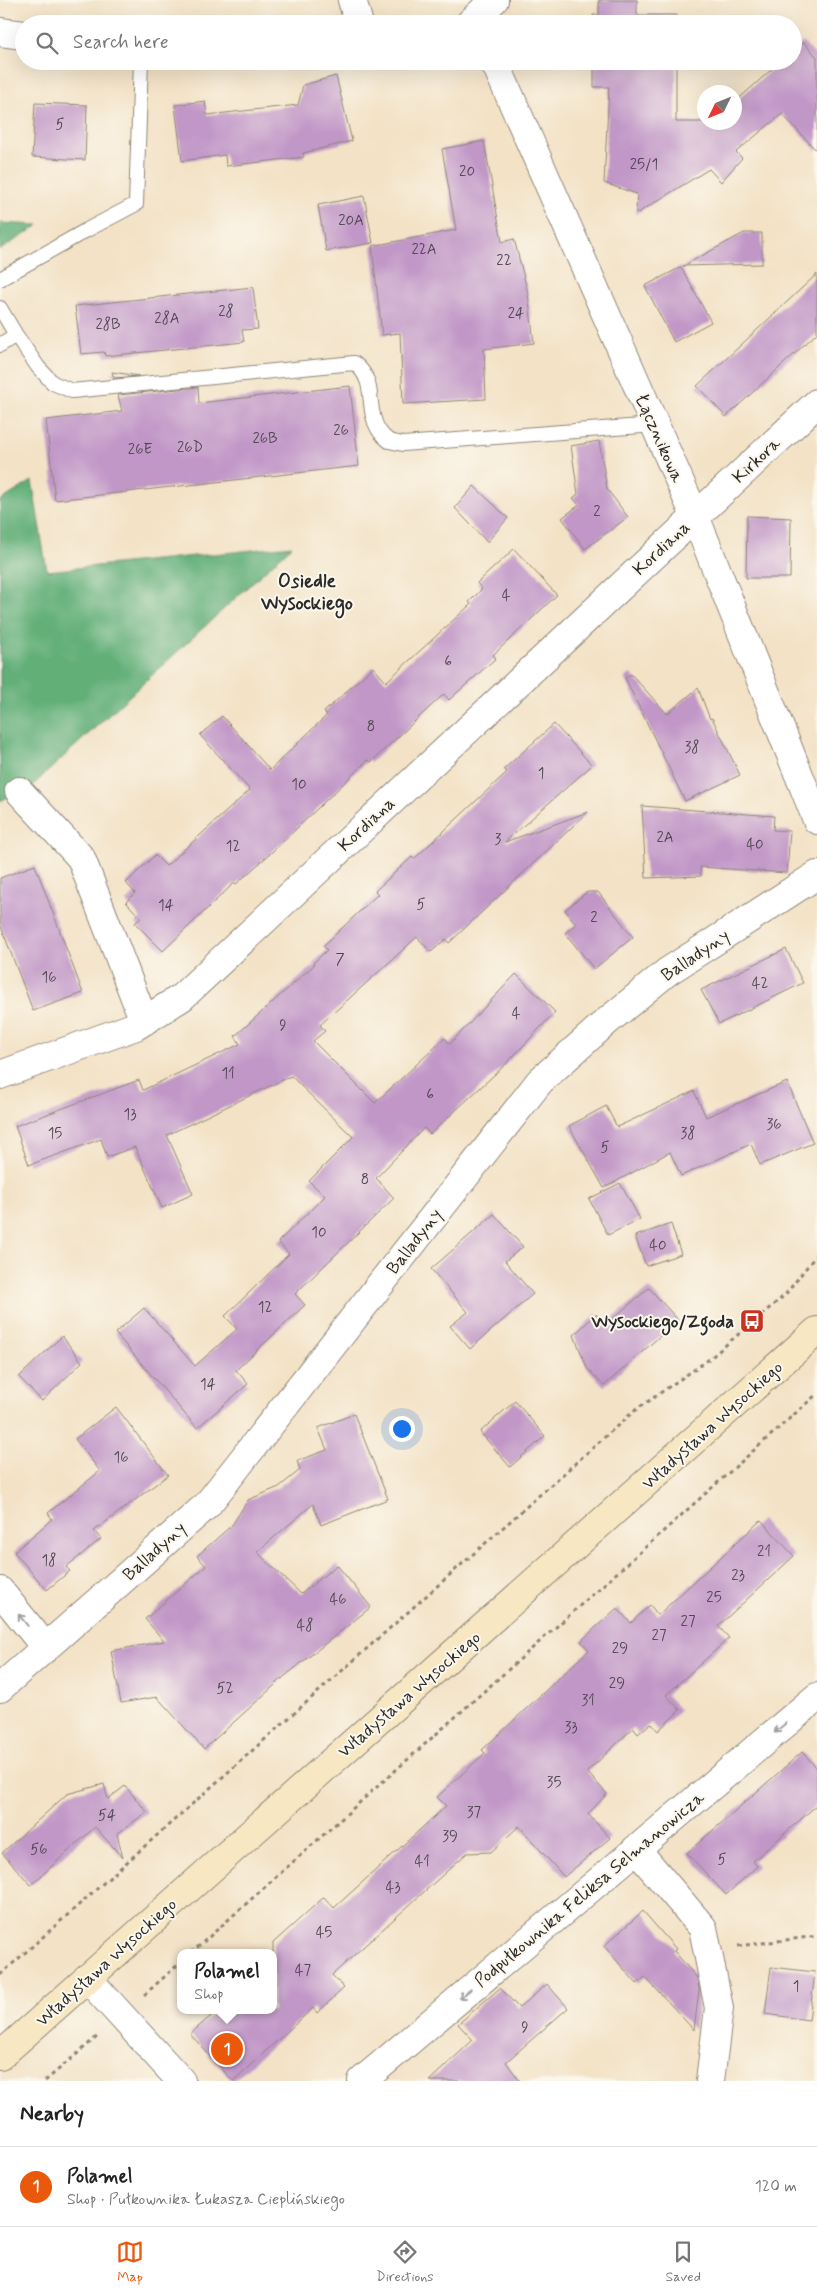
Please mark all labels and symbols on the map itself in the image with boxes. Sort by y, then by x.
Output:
north arrow [697,85,742,130]
house number: 5 [55,115,65,135]
house number: 25/1 [630,155,658,175]
house number: 20 [459,162,475,182]
house number: 20A [338,211,364,231]
house number: 22A [411,240,437,260]
house number: 22 [496,251,512,271]
house number: 28 [218,302,234,322]
house number: 24 [508,304,524,324]
house number: 28A [154,309,180,329]
house number: 28B [95,315,121,335]
street label: Łącznikowa [629,390,689,487]
house number: 26 [333,421,349,441]
house number: 26B [252,429,278,449]
street label: Kirkora [727,432,786,489]
house number: 26D [177,438,203,458]
house number: 26E [128,440,152,460]
house number: 2 [593,502,601,522]
street label: Kordiana [628,516,695,581]
district label: Osiedle Wysockiego [260,569,353,619]
house number: 4 [502,586,511,606]
house number: 6 [444,652,452,672]
house number: 8 [367,717,375,737]
house number: 38 [684,738,700,758]
house number: 1 [538,764,544,784]
house number: 10 [291,775,307,795]
street label: Kordiana [333,792,400,857]
house number: 2A [656,828,674,848]
house number: 3 [495,830,502,850]
house number: 40 [746,835,764,855]
house number: 12 [226,837,240,857]
house number: 5 [416,895,426,915]
house number: 14 [158,896,174,916]
house number: 2 [590,908,598,928]
street label: Balladyny [657,924,734,987]
house number: 7 [335,950,345,970]
house number: 16 [41,968,57,988]
house number: 42 [752,974,768,994]
house number: 4 [512,1004,521,1024]
house number: 9 [279,1016,287,1036]
house number: 11 [221,1064,235,1084]
house number: 6 [426,1085,434,1105]
house number: 13 [123,1105,137,1125]
house number: 36 [766,1115,782,1135]
house number: 15 [48,1124,62,1144]
house number: 38 [680,1124,696,1144]
house number: 5 [600,1138,610,1158]
house number: 8 [361,1170,369,1190]
street label: Balladyny [381,1204,448,1280]
house number: 10 [311,1223,327,1243]
house number: 40 [649,1236,667,1256]
house number: 12 [258,1298,272,1318]
bus stop icon: Wysockiego/Zgoda [739,1308,765,1334]
place label: Wysockiego/Zgoda [591,1310,734,1336]
street label: Władysława Wysockiego [637,1356,788,1496]
house number: 14 [200,1375,216,1395]
your location [389,1416,415,1442]
house number: 16 [113,1448,129,1468]
street label: Balladyny [118,1517,191,1587]
house number: 21 [757,1542,771,1562]
house number: 18 [42,1551,56,1571]
house number: 23 [731,1566,745,1586]
house number: 25 [706,1588,722,1608]
house number: 46 [329,1590,347,1610]
house number: 27 [681,1612,696,1632]
one-way arrow [17,1613,28,1626]
house number: 48 [297,1616,313,1636]
street label: Władysława Wysockiego [333,1626,486,1763]
house number: 27 [652,1626,667,1646]
house number: 29 [612,1639,628,1659]
house number: 29 [609,1674,625,1694]
house number: 52 [217,1679,234,1699]
house number: 31 [581,1691,595,1711]
house number: 33 [564,1718,578,1738]
one-way arrow [773,1723,786,1734]
house number: 35 [547,1773,561,1793]
street label: Podpułkownika Feliksa Selmanowicza [470,1786,710,1993]
house number: 37 [467,1803,482,1823]
house number: 54 [98,1806,116,1826]
house number: 39 [442,1827,458,1847]
house number: 56 [30,1840,48,1860]
house number: 5 [717,1850,727,1870]
house number: 41 [414,1852,430,1872]
house number: 43 [385,1878,401,1898]
street label: Władysława Wysockiego [31,1893,182,2033]
house number: 45 [316,1923,332,1943]
house number: 47 [295,1961,312,1981]
house number: 1 [793,1977,799,1997]
one-way arrow [459,1988,472,1999]
house number: 9 [521,2018,529,2038]
pin: 1 [211,2030,243,2068]

